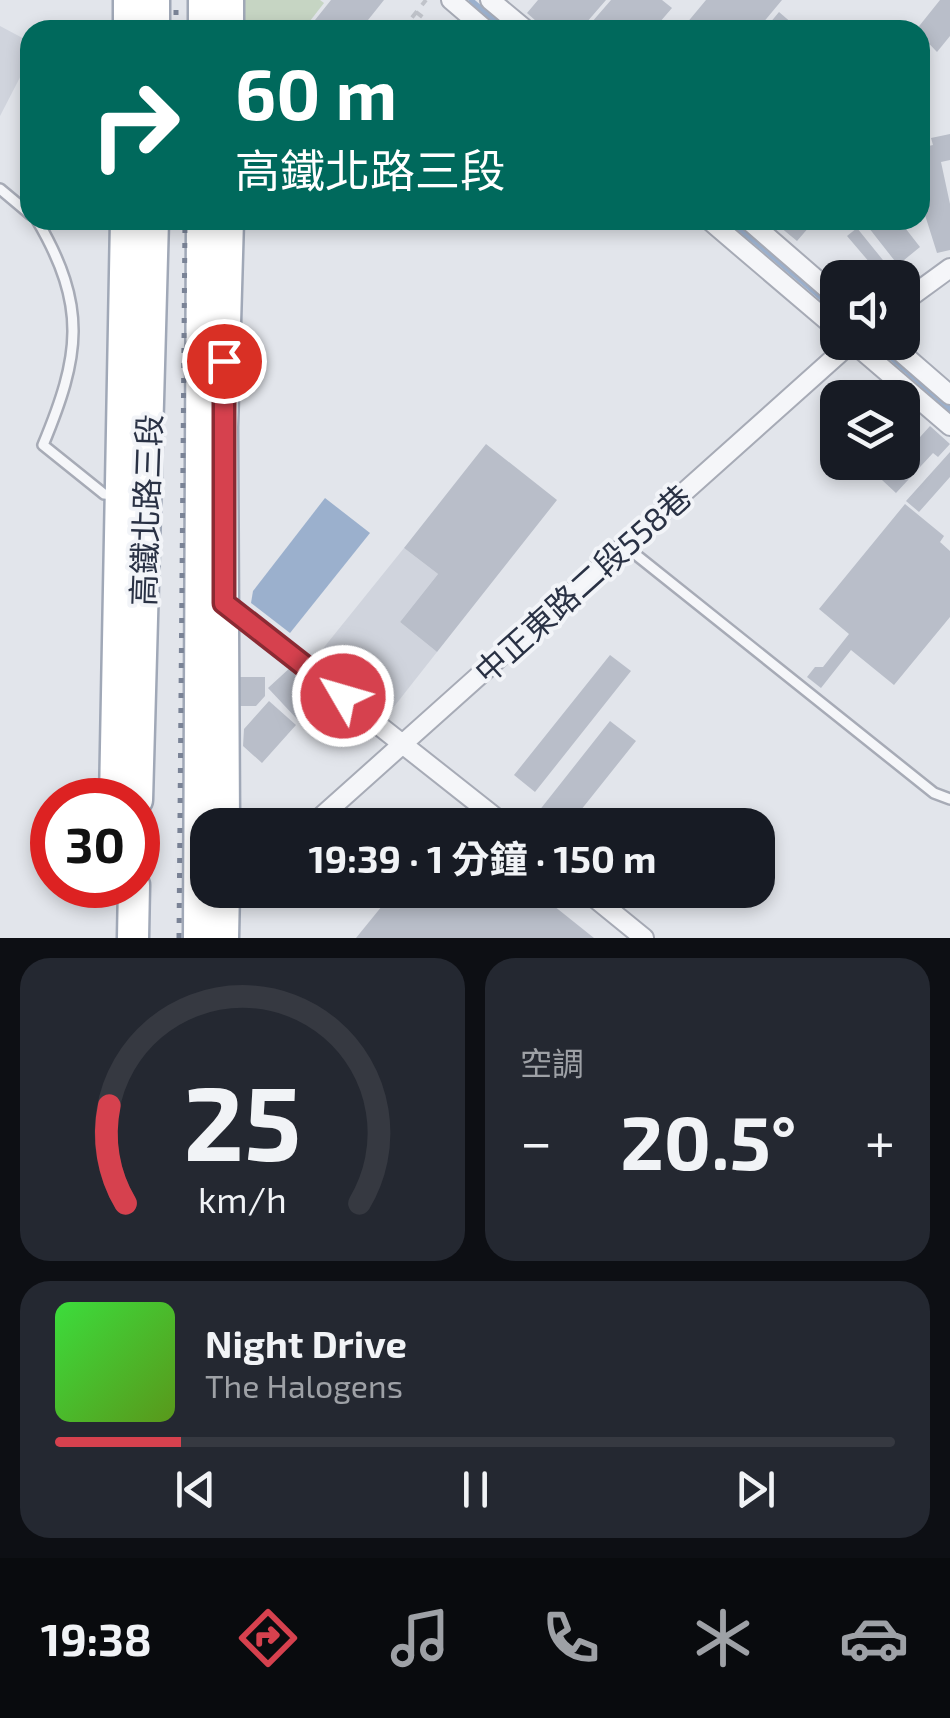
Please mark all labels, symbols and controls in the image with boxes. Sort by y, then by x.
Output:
text: 60 m [235,50,397,134]
icon: right [70,60,200,190]
text: 高鐵北路三段 [235,142,505,196]
map controls [820,260,920,480]
button: sound [820,260,920,360]
pin [182,319,267,404]
icon: arrive [197,334,252,389]
button: layers [820,380,920,480]
street label: 高鐵北路三段 [123,413,167,607]
street label: 中正東路二段558巷 [466,476,698,690]
position arrow [291,644,395,748]
speed limit sign: 30 [30,778,160,908]
text: 19:39 · 1 分鐘 · 150 m [308,835,657,881]
text: 空調 [520,1043,584,1081]
text: 25 [184,1057,301,1182]
text: 20.5° [620,1095,797,1185]
text: − [520,1107,552,1173]
text: + [865,1107,895,1173]
text: km/h [198,1177,287,1220]
text: Night Drive [205,1320,407,1366]
text: The Halogens [205,1366,403,1404]
icon: previous [168,1462,223,1517]
icon: pause [448,1462,503,1517]
icon: next [728,1462,783,1517]
icon: directions [233,1603,303,1673]
icon: music [385,1603,455,1673]
icon: phone [536,1603,606,1673]
icon: climate [688,1603,758,1673]
icon: car [839,1603,909,1673]
text: 19:38 [41,1611,152,1665]

